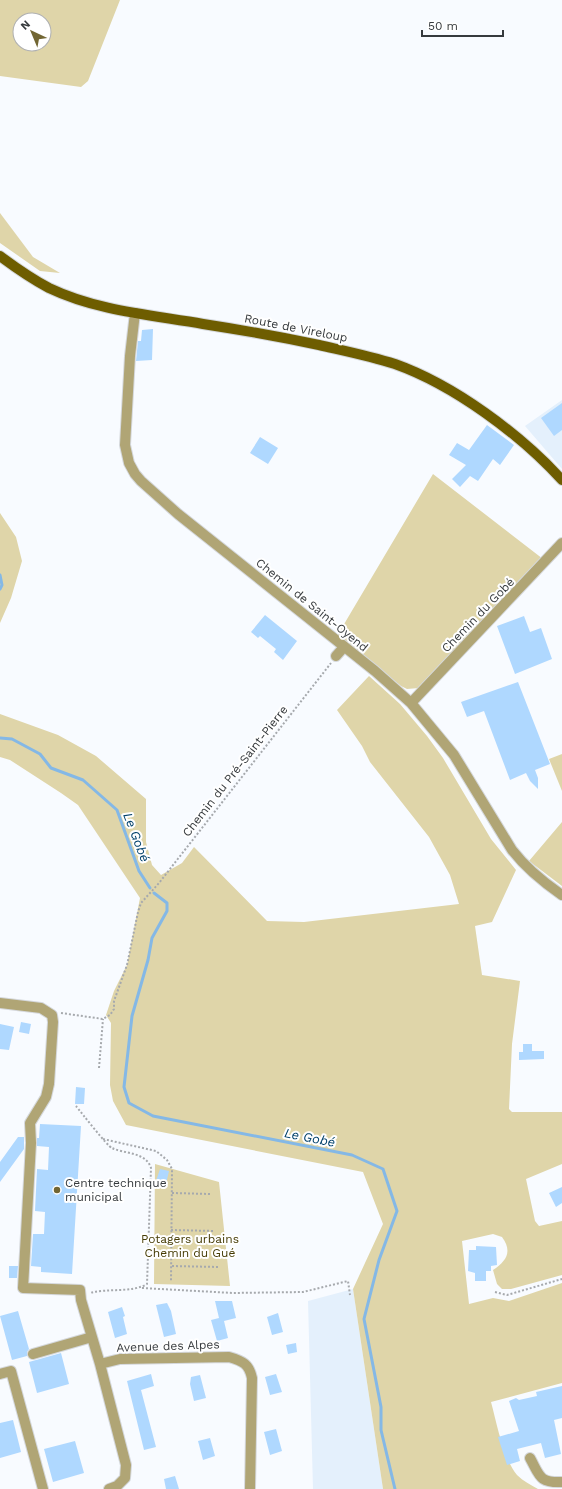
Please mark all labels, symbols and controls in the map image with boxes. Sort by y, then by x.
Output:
north arrow [12,12,52,52]
scale bar [422,12,503,38]
text: N [18,18,33,33]
text: 50 m [428,19,458,33]
street label: Route de Vireloup [243,311,349,345]
street label: Chemin de Saint-Oyend [253,555,371,655]
street label: Chemin du Gobé [439,575,517,655]
street label: Chemin du Pré-Saint-Pierre [179,703,291,839]
water label: Le Gobé [120,810,153,864]
water label: Le Gobé [283,1125,337,1150]
place label: Centre technique municipal [65,1176,167,1204]
marker: Centre technique municipal [52,1185,62,1195]
park label: Potagers urbains Chemin du Gué [141,1232,239,1260]
street label: Avenue des Alpes [116,1337,220,1355]

